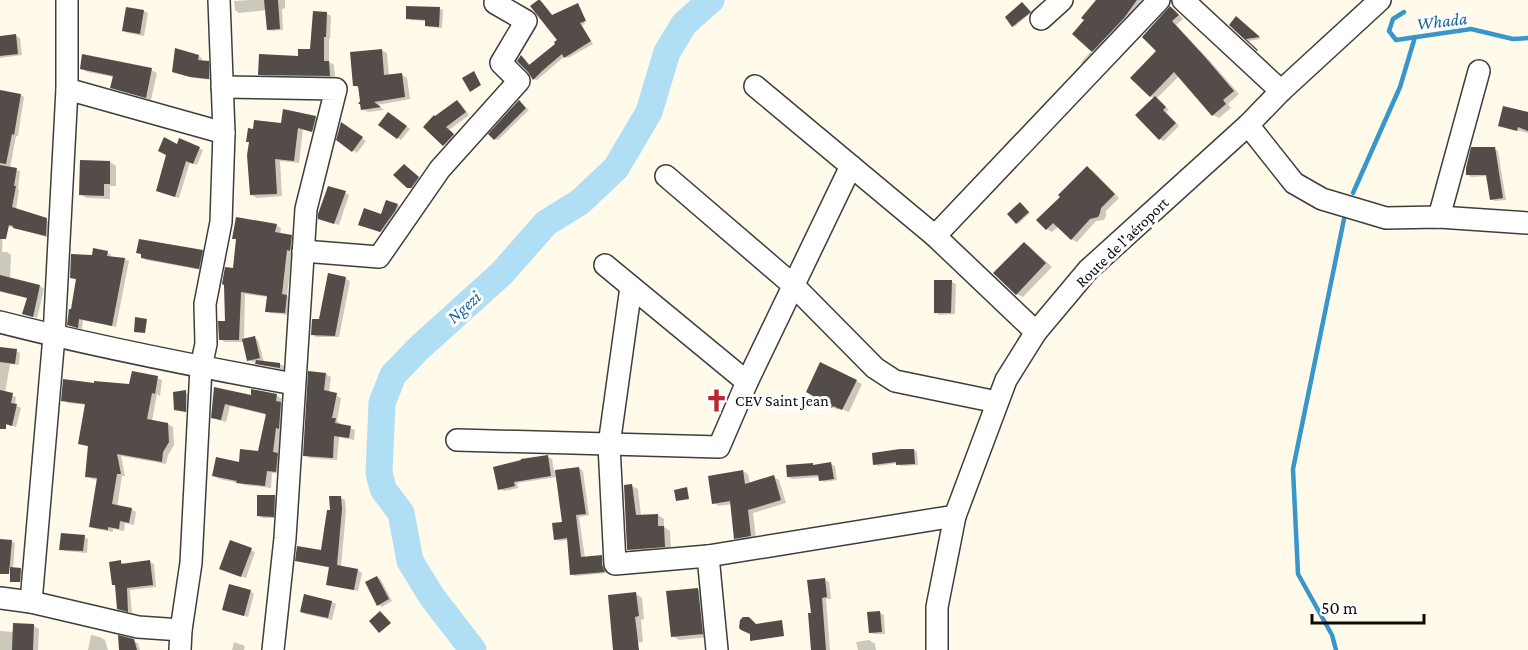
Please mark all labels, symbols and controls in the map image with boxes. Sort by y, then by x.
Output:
water label: Whada [1416,8,1469,34]
street label: Route de l'aéroport [1072,193,1173,291]
water label: Ngezi [443,287,485,327]
church icon: CEV Saint Jean [704,387,730,413]
place label: CEV Saint Jean [735,392,829,410]
scale bar [1312,587,1424,625]
text: 50 m [1321,598,1358,618]

